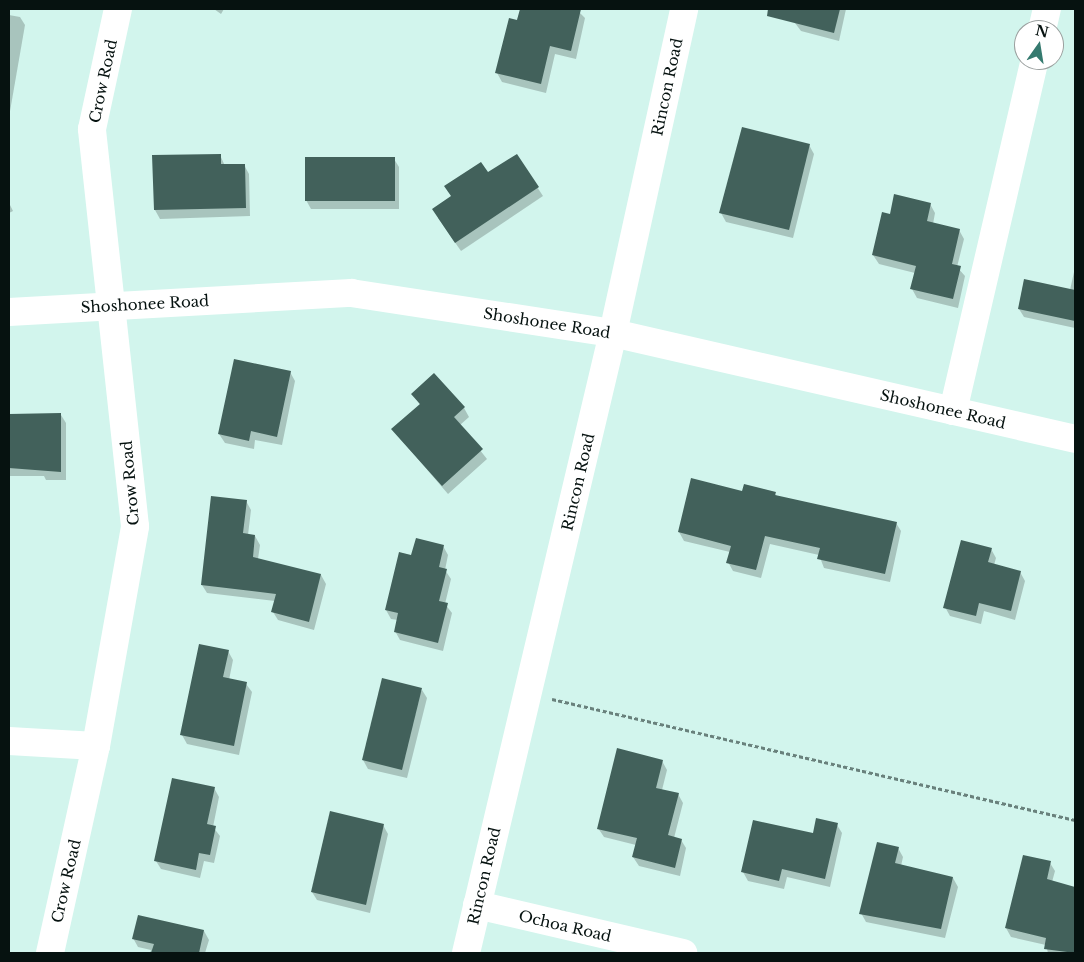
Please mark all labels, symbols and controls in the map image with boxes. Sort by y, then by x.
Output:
north arrow [1014,20,1064,70]
text: N [1034,21,1051,42]
street label: Rincon Road [648,36,686,138]
street label: Crow Road [85,37,121,125]
street label: Shoshonee Road [80,292,210,316]
street label: Shoshonee Road [482,304,612,342]
street label: Shoshonee Road [878,386,1008,432]
street label: Rincon Road [558,431,598,533]
street label: Crow Road [117,440,143,526]
street label: Rincon Road [464,825,504,927]
street label: Crow Road [48,837,84,925]
street label: Ochoa Road [517,907,613,945]

